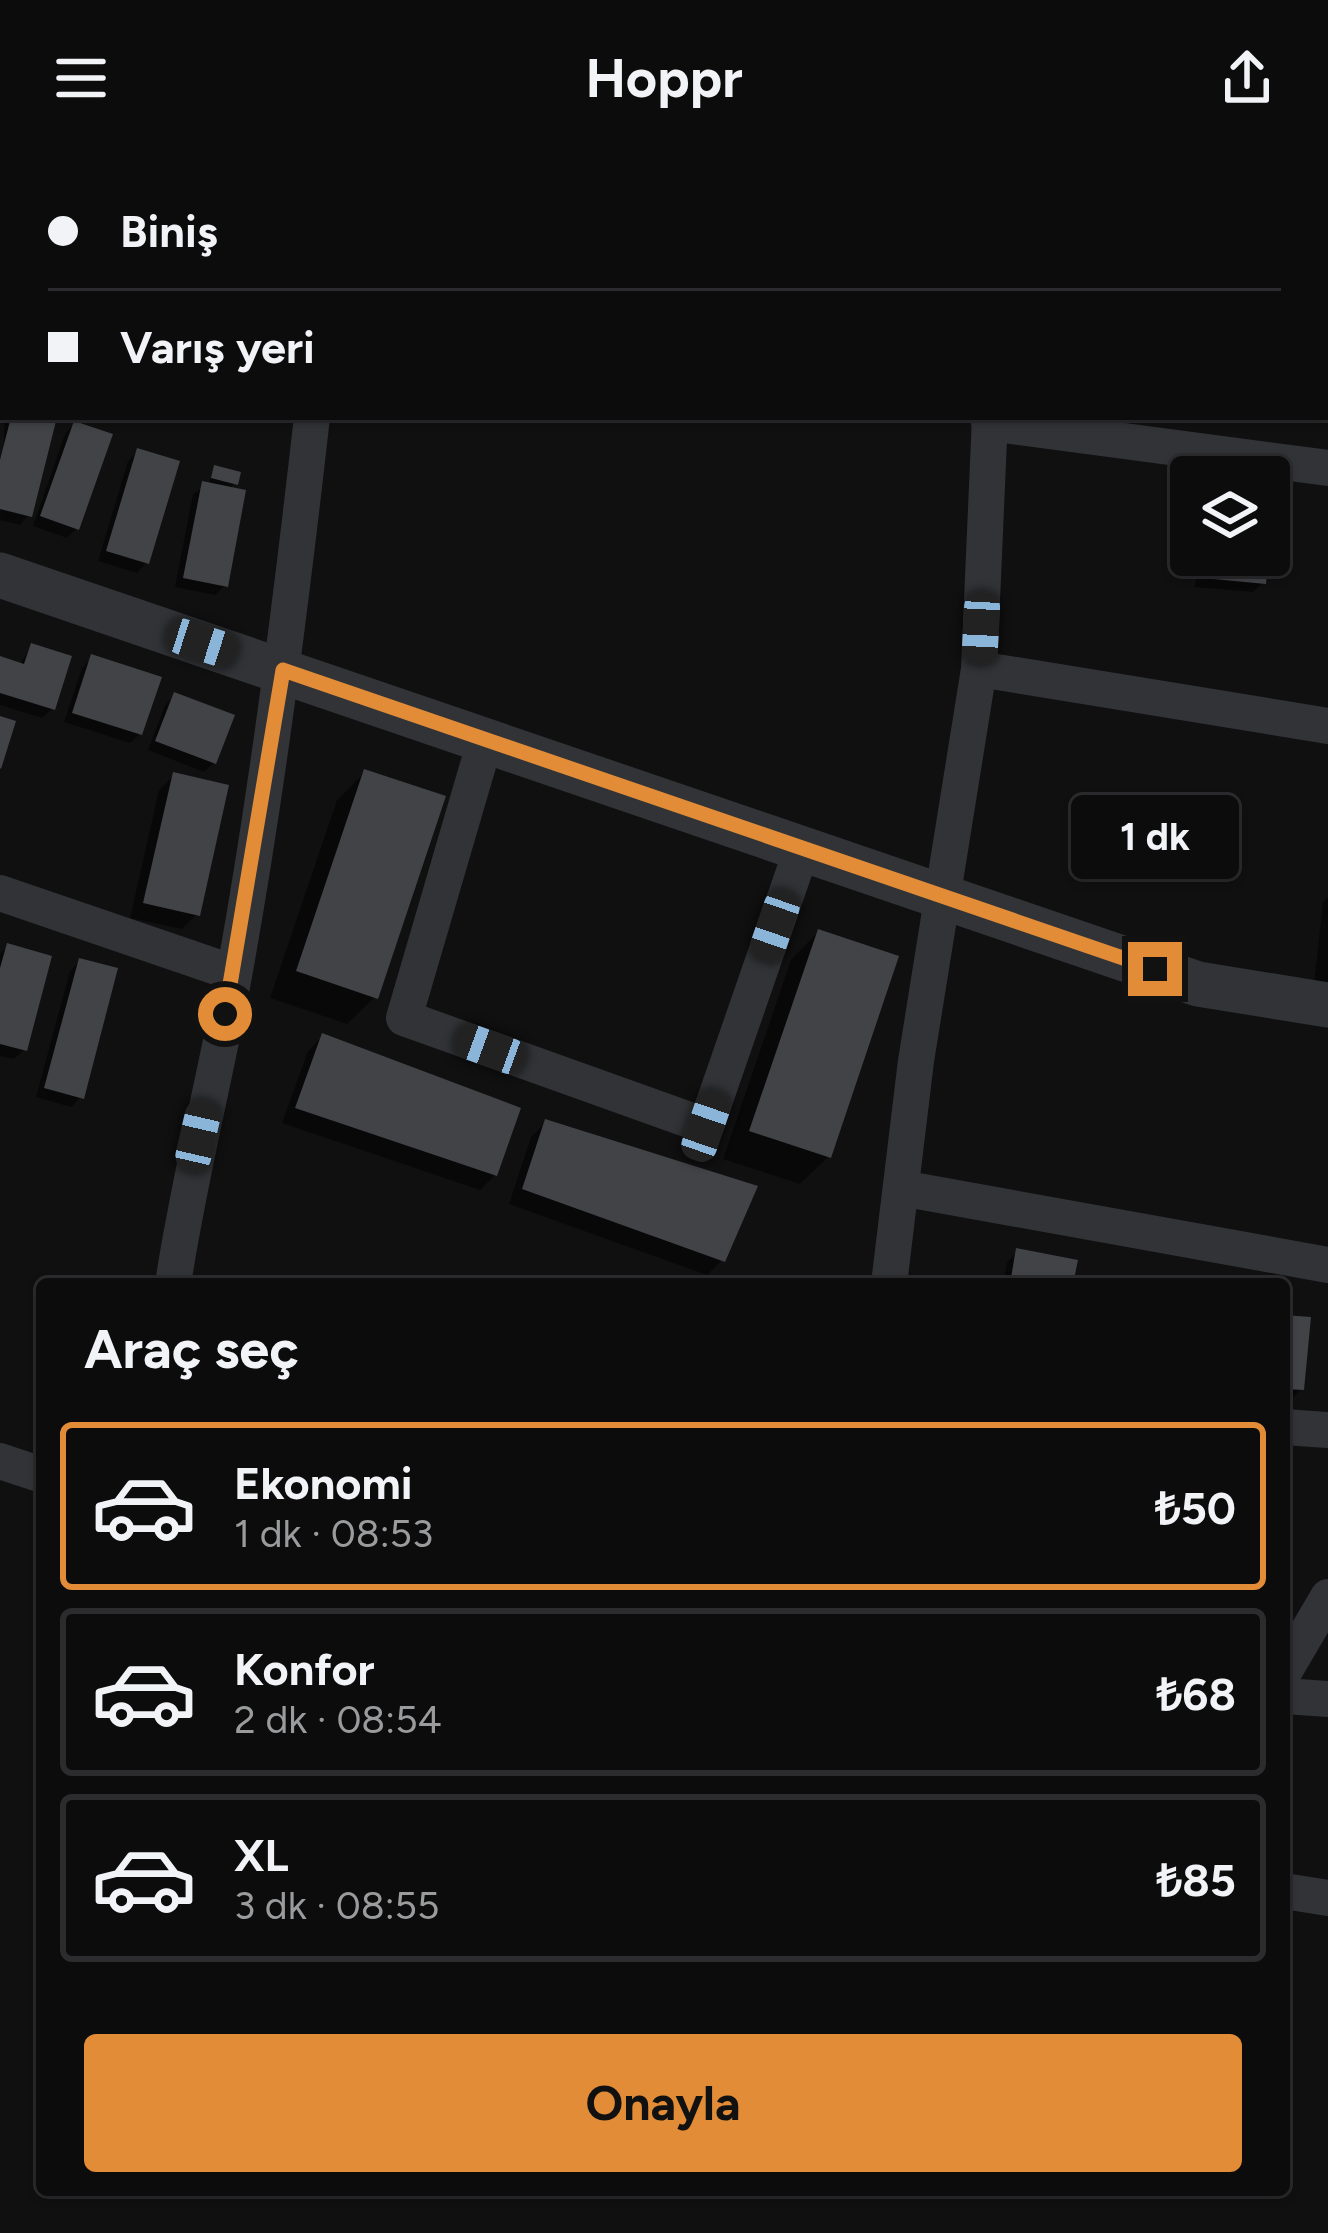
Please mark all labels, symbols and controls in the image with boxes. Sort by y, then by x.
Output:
icon: menu [48,45,114,111]
icon: share [1214,45,1280,111]
text: Hoppr [585,46,743,111]
text: Biniş [120,204,218,258]
text: Varış yeri [120,320,315,374]
map controls [1170,456,1290,576]
button: layers [1170,456,1290,576]
car [961,591,1001,665]
car [162,615,242,671]
callout: 1 dk [1071,795,1239,879]
text: 1 dk [1120,813,1190,860]
car [746,886,804,966]
route end [1128,942,1182,996]
route start [198,987,252,1041]
car [450,1020,530,1078]
car [677,1086,735,1166]
car [172,1097,224,1175]
text: Araç seç [84,1317,299,1382]
icon: car [90,1452,198,1560]
text: Ekonomi [234,1456,412,1510]
text: ₺50 [1155,1481,1236,1535]
text: 1 dk · 08:53 [234,1510,433,1557]
icon: car [90,1638,198,1746]
text: Konfor [234,1642,375,1696]
text: ₺68 [1157,1667,1236,1721]
text: 2 dk · 08:54 [234,1696,442,1743]
icon: car [90,1824,198,1932]
text: XL [234,1828,289,1882]
text: ₺85 [1157,1853,1236,1907]
text: 3 dk · 08:55 [234,1882,439,1929]
button: Onayla [84,2034,1242,2172]

